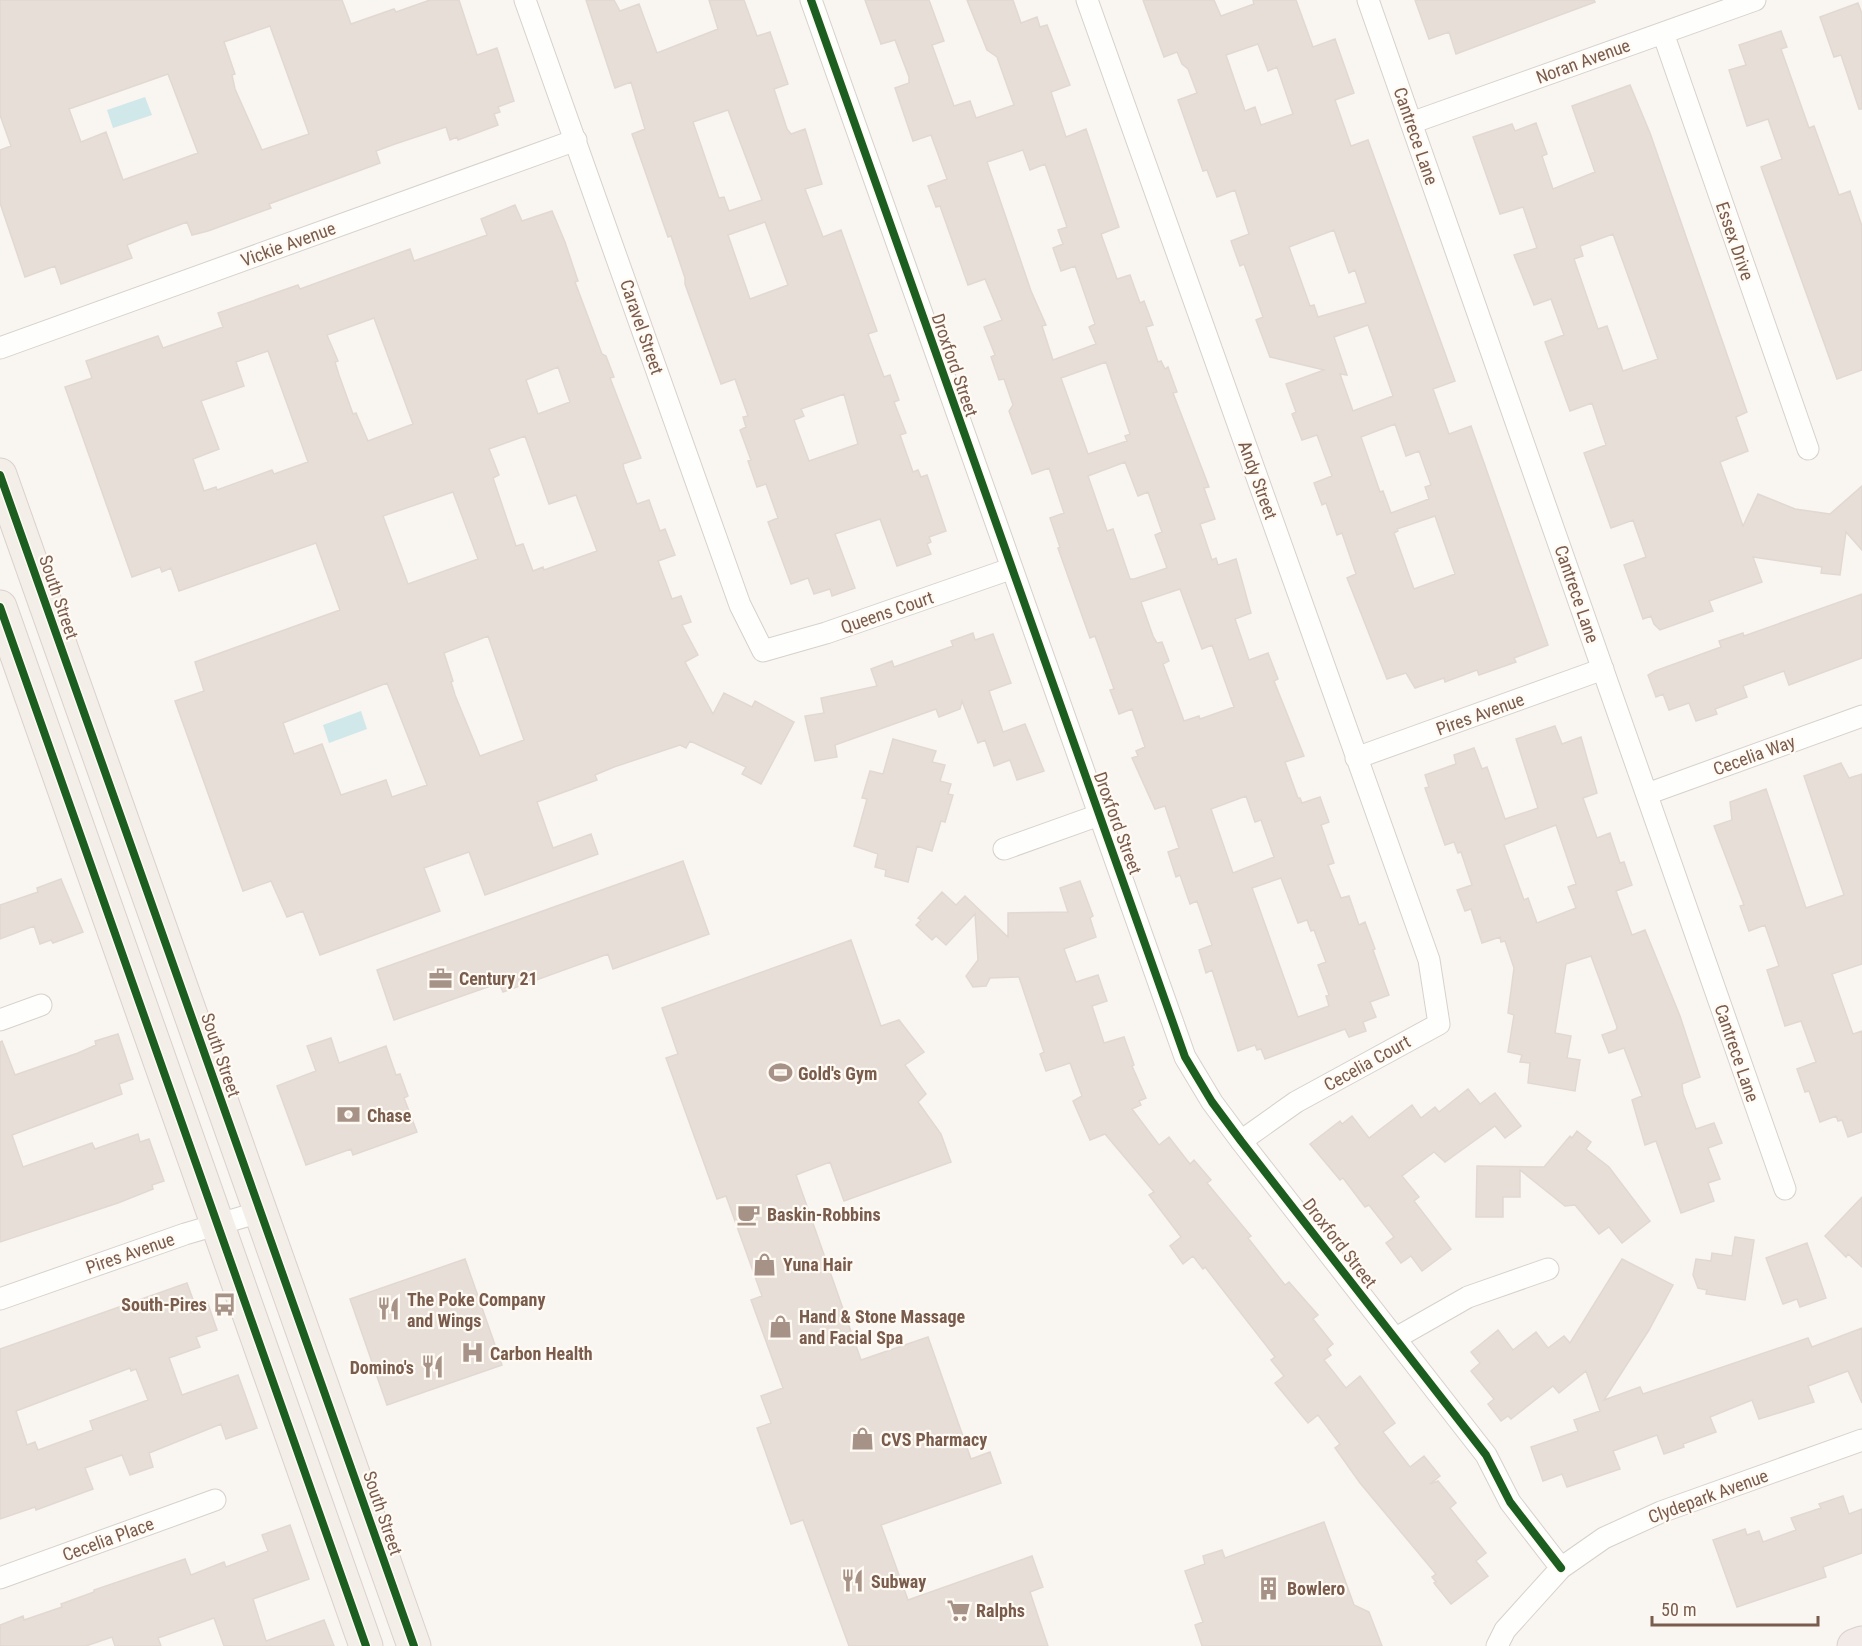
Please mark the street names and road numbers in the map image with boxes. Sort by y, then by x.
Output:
street label: Noran Avenue [1533,34,1633,88]
street label: Cantrece Lane [1389,84,1443,188]
street label: Essex Drive [1712,199,1758,283]
street label: Vickie Avenue [238,217,338,271]
street label: Caravel Street [616,277,668,377]
street label: Droxford Street [928,311,982,419]
street label: Andy Street [1234,438,1282,522]
street label: Cantrece Lane [1550,542,1604,646]
street label: South Street [35,552,83,642]
street label: Queens Court [838,586,936,638]
street label: Pires Avenue [1433,688,1527,740]
street label: Cecelia Way [1710,730,1798,780]
street label: Droxford Street [1090,769,1146,877]
street label: Cantrece Lane [1710,1001,1764,1105]
street label: South Street [197,1010,245,1100]
street label: Cecelia Court [1320,1031,1414,1095]
street label: Droxford Street [1299,1194,1381,1292]
street label: Pires Avenue [83,1228,177,1278]
street label: Clydepark Avenue [1645,1465,1771,1527]
street label: South Street [359,1468,407,1558]
street label: Cecelia Place [59,1513,157,1565]

